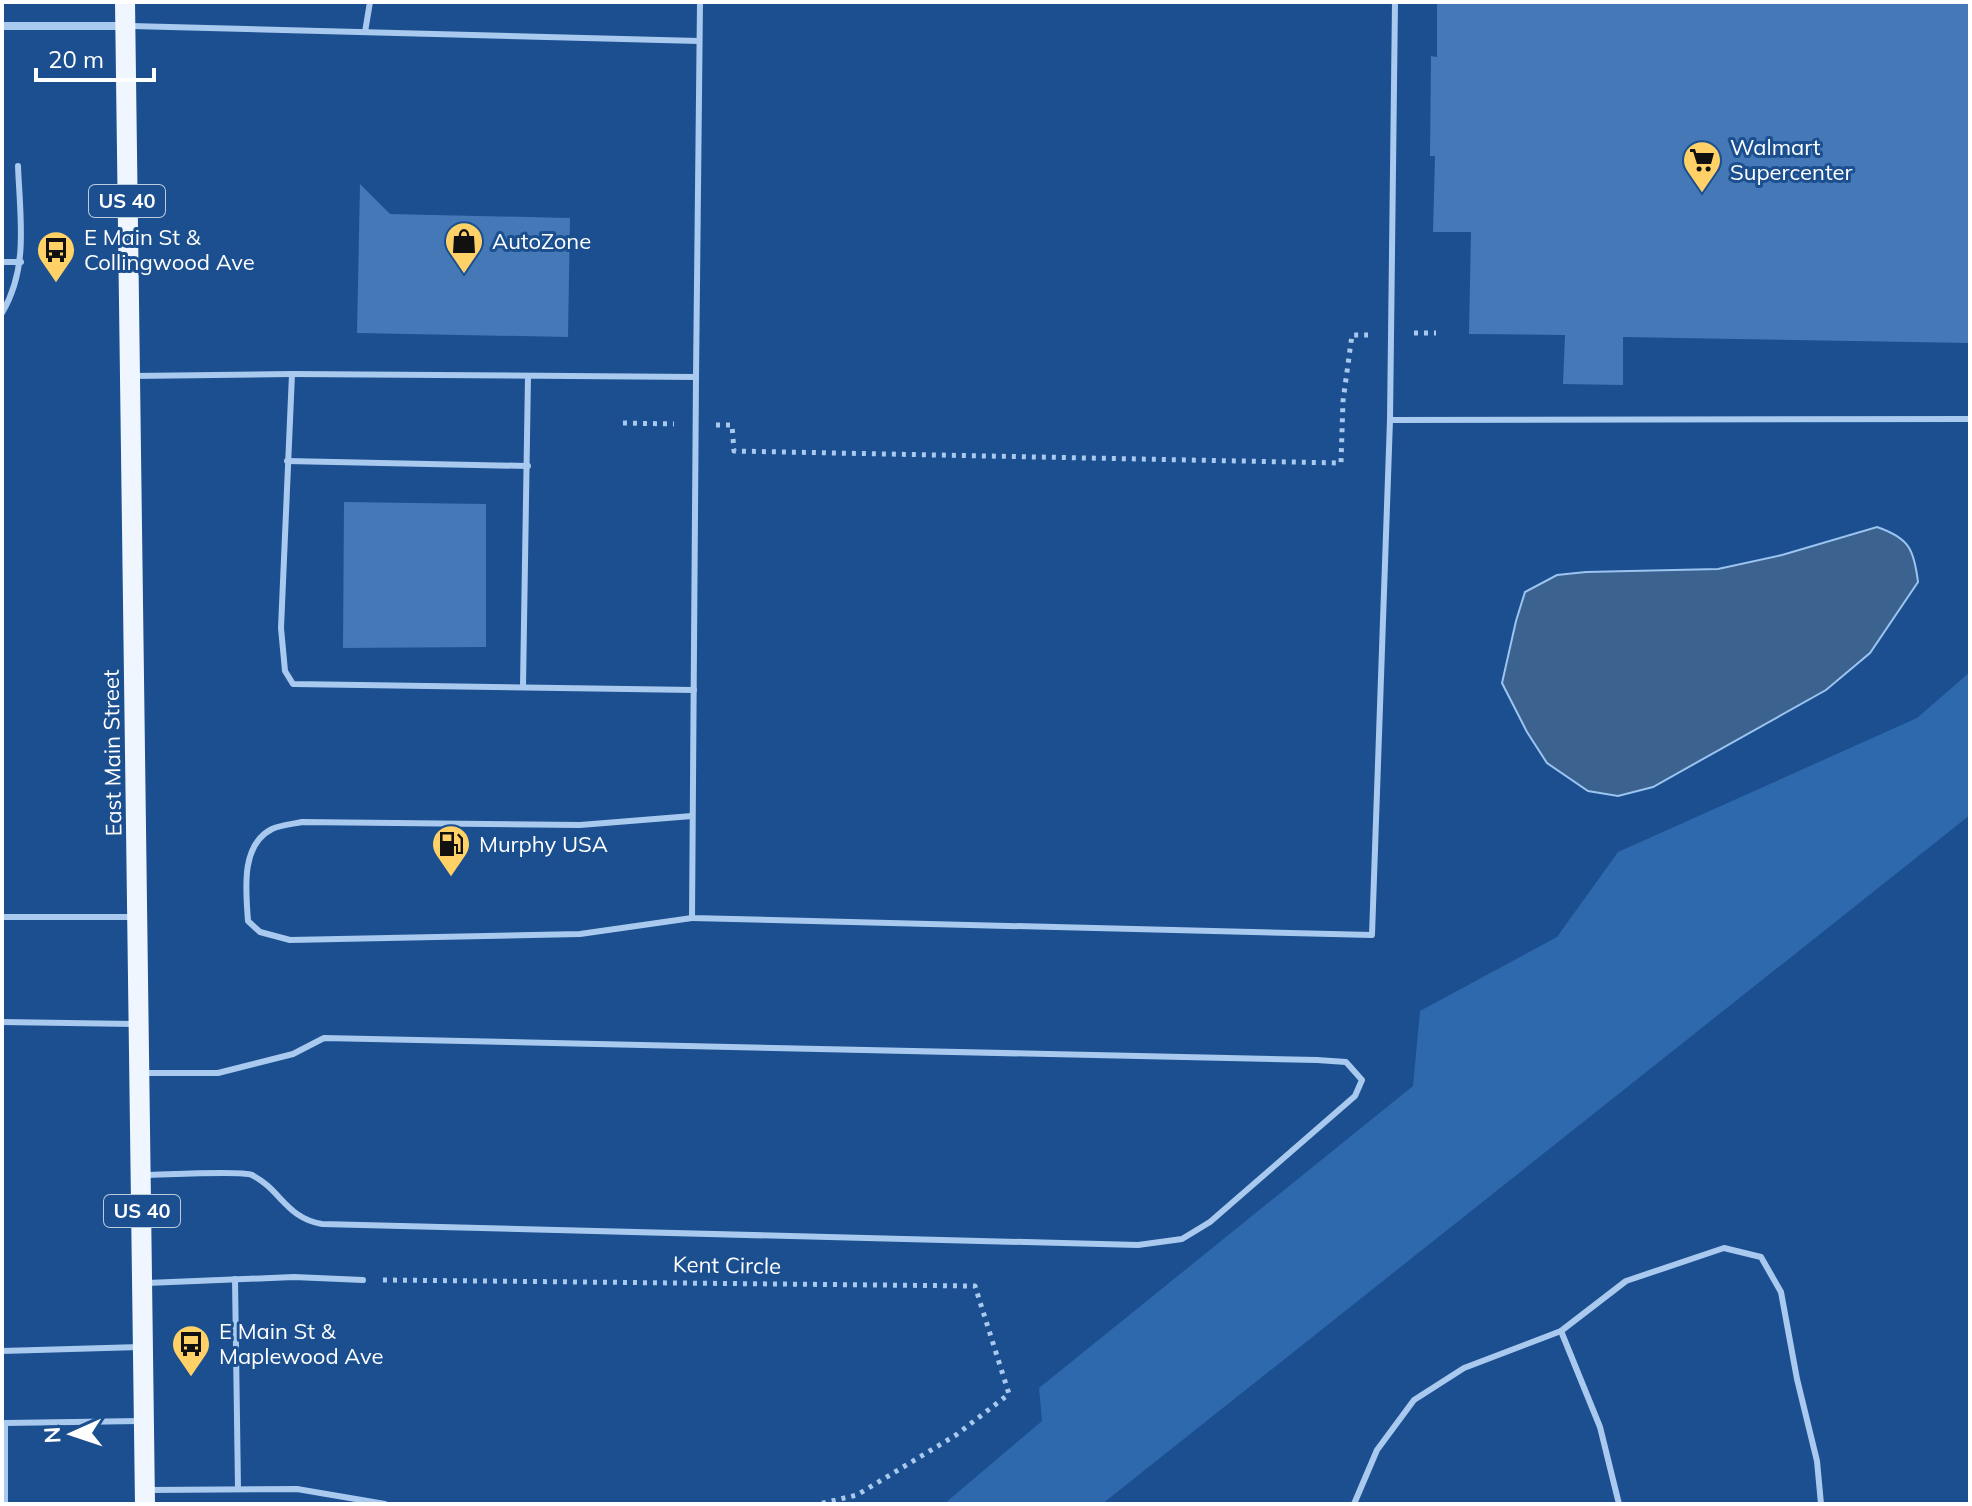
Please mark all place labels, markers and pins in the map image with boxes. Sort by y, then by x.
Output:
place label: Walmart Supercenter [1730,133,1853,186]
supermarket icon: Walmart Supercenter [1681,139,1723,194]
shop icon: AutoZone [443,220,485,275]
place label: E Main St & Collingwood Ave [84,223,255,276]
place label: AutoZone [492,227,591,255]
bus stop icon: E Main St & Collingwood Ave [35,229,77,284]
fuel station icon: Murphy USA [430,823,472,878]
place label: Murphy USA [479,830,608,858]
place label: E Main St & Maplewood Ave [219,1317,383,1370]
bus stop icon: E Main St & Maplewood Ave [170,1323,212,1378]

